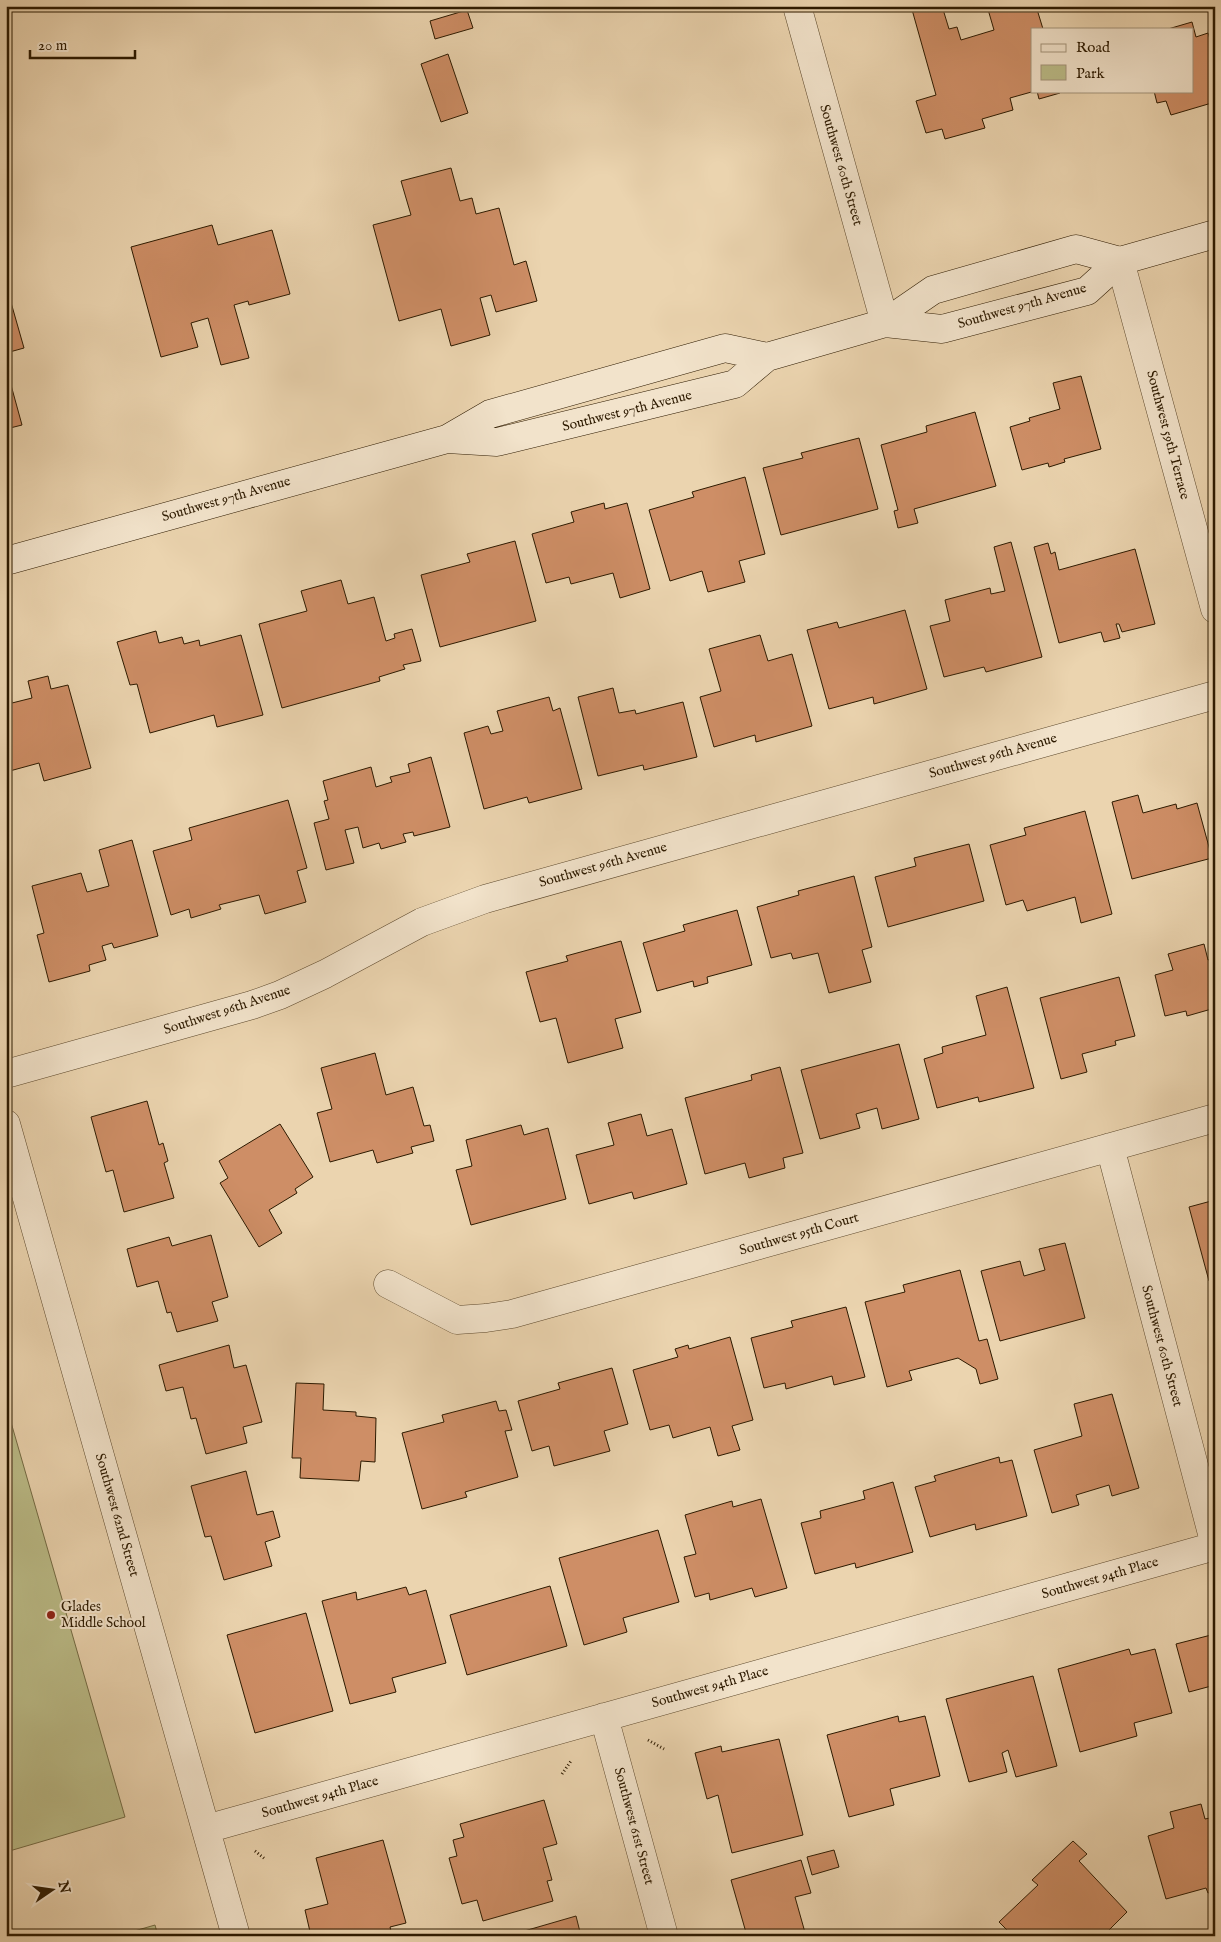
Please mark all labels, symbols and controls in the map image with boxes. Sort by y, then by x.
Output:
scale bar [30,28,135,60]
legend [1031,28,1194,92]
text: 20 m [38,36,68,55]
text: Road [1076,38,1111,57]
text: Park [1076,64,1106,83]
street label: Southwest 60th Street [815,102,867,228]
street label: Southwest 97th Avenue [956,279,1089,333]
street label: Southwest 59th Terrace [1142,368,1194,502]
street label: Southwest 97th Avenue [560,386,694,436]
street label: Southwest 97th Avenue [160,472,293,526]
street label: Southwest 96th Avenue [927,729,1060,783]
street label: Southwest 96th Avenue [537,838,670,892]
street label: Southwest 96th Avenue [161,981,293,1039]
street label: Southwest 95th Court [737,1208,861,1260]
street label: Southwest 60th Street [1137,1283,1187,1409]
street label: Southwest 62nd Street [91,1451,143,1579]
street label: Southwest 94th Place [1039,1553,1161,1603]
place label: Glades Middle School [61,1598,146,1632]
marker: Glades Middle School [45,1609,57,1621]
street label: Southwest 94th Place [649,1662,771,1712]
street label: Southwest 61st Street [610,1765,658,1887]
street label: Southwest 94th Place [259,1772,381,1822]
north arrow [28,1864,78,1914]
text: N [53,1878,74,1895]

